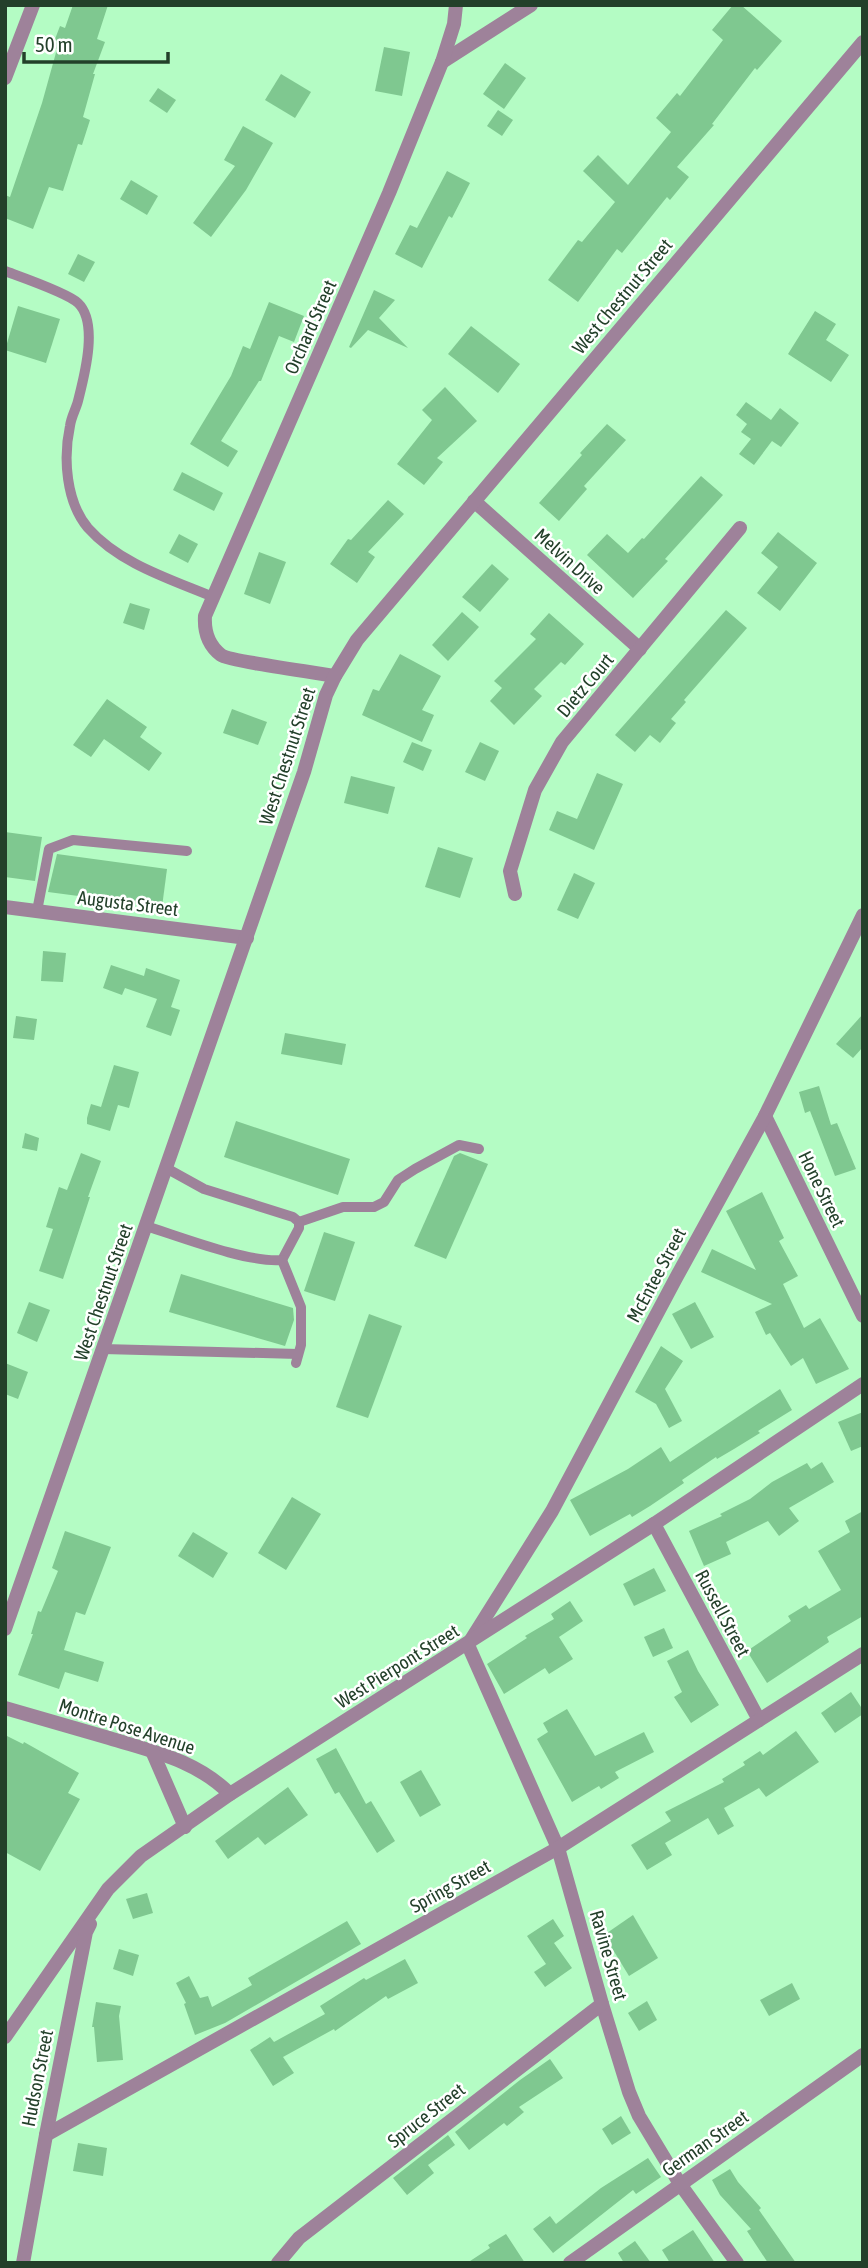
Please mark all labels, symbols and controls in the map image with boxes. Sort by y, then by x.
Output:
scale bar [24,21,168,65]
text: 50 m [35,32,73,56]
street label: West Chestnut Street [568,234,676,358]
street label: Orchard Street [279,277,341,377]
street label: Melvin Drive [530,524,610,598]
street label: Dietz Court [552,649,618,721]
street label: West Chestnut Street [254,684,320,828]
street label: Augusta Street [76,886,180,920]
street label: Hone Street [794,1147,850,1231]
street label: West Chestnut Street [69,1221,137,1363]
street label: McEntee Street [622,1224,690,1326]
street label: Russell Street [691,1566,755,1660]
street label: West Pierpont Street [331,1619,463,1713]
street label: Montre Pose Avenue [56,1694,198,1758]
street label: Spring Street [406,1855,494,1917]
street label: Ravine Street [586,1907,632,2003]
street label: Hudson Street [17,2028,57,2128]
street label: Spruce Street [383,2078,469,2152]
street label: German Street [658,2105,752,2181]

